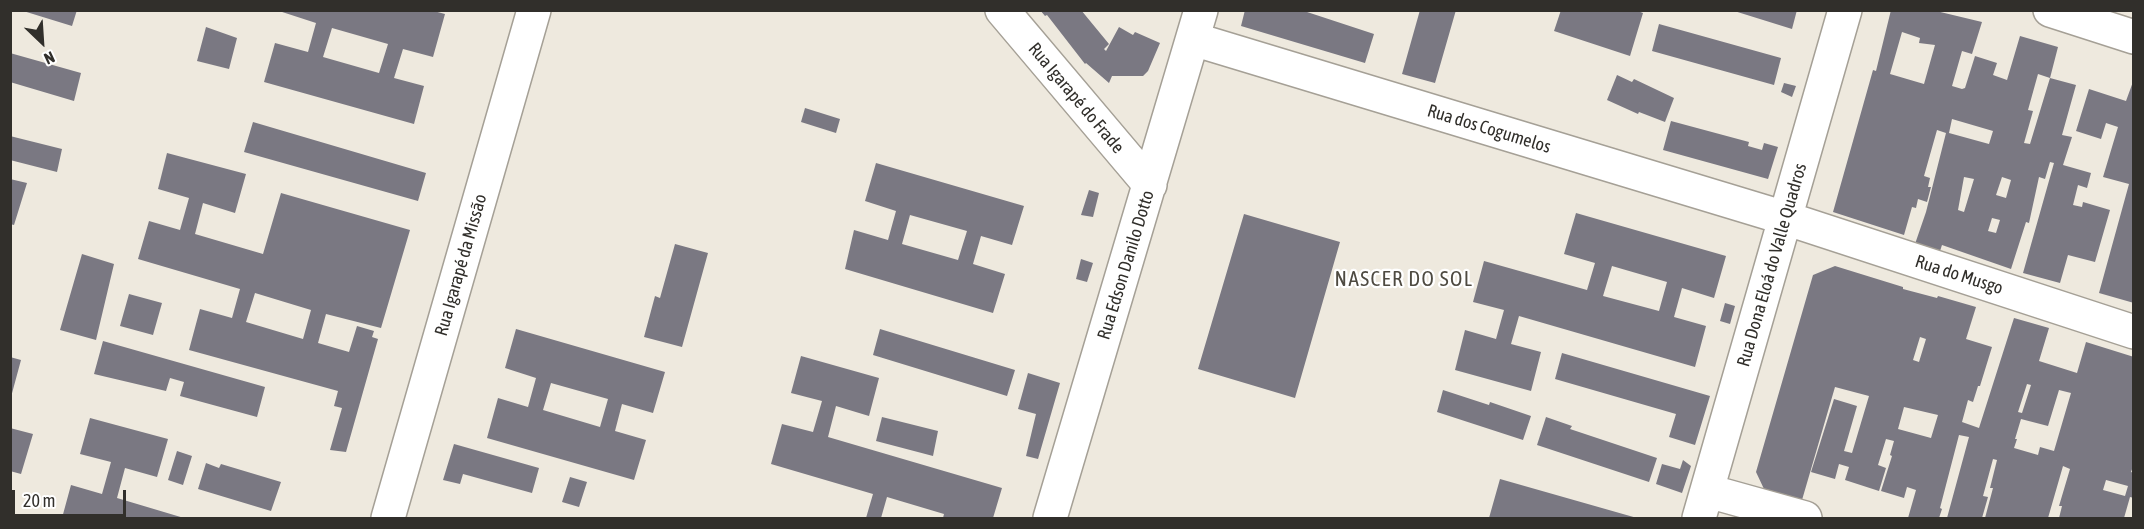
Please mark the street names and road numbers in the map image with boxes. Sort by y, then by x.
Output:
street label: Rua Igarapé do Frade [1023,38,1129,158]
street label: Rua dos Cogumelos [1425,100,1553,158]
street label: Rua Dona Eloá do Valle Quadros [1733,161,1811,369]
street label: Rua Edson Danilo Dotto [1093,188,1159,342]
street label: Rua Igarapé da Missão [430,192,492,338]
street label: Rua do Musgo [1912,251,2006,299]

